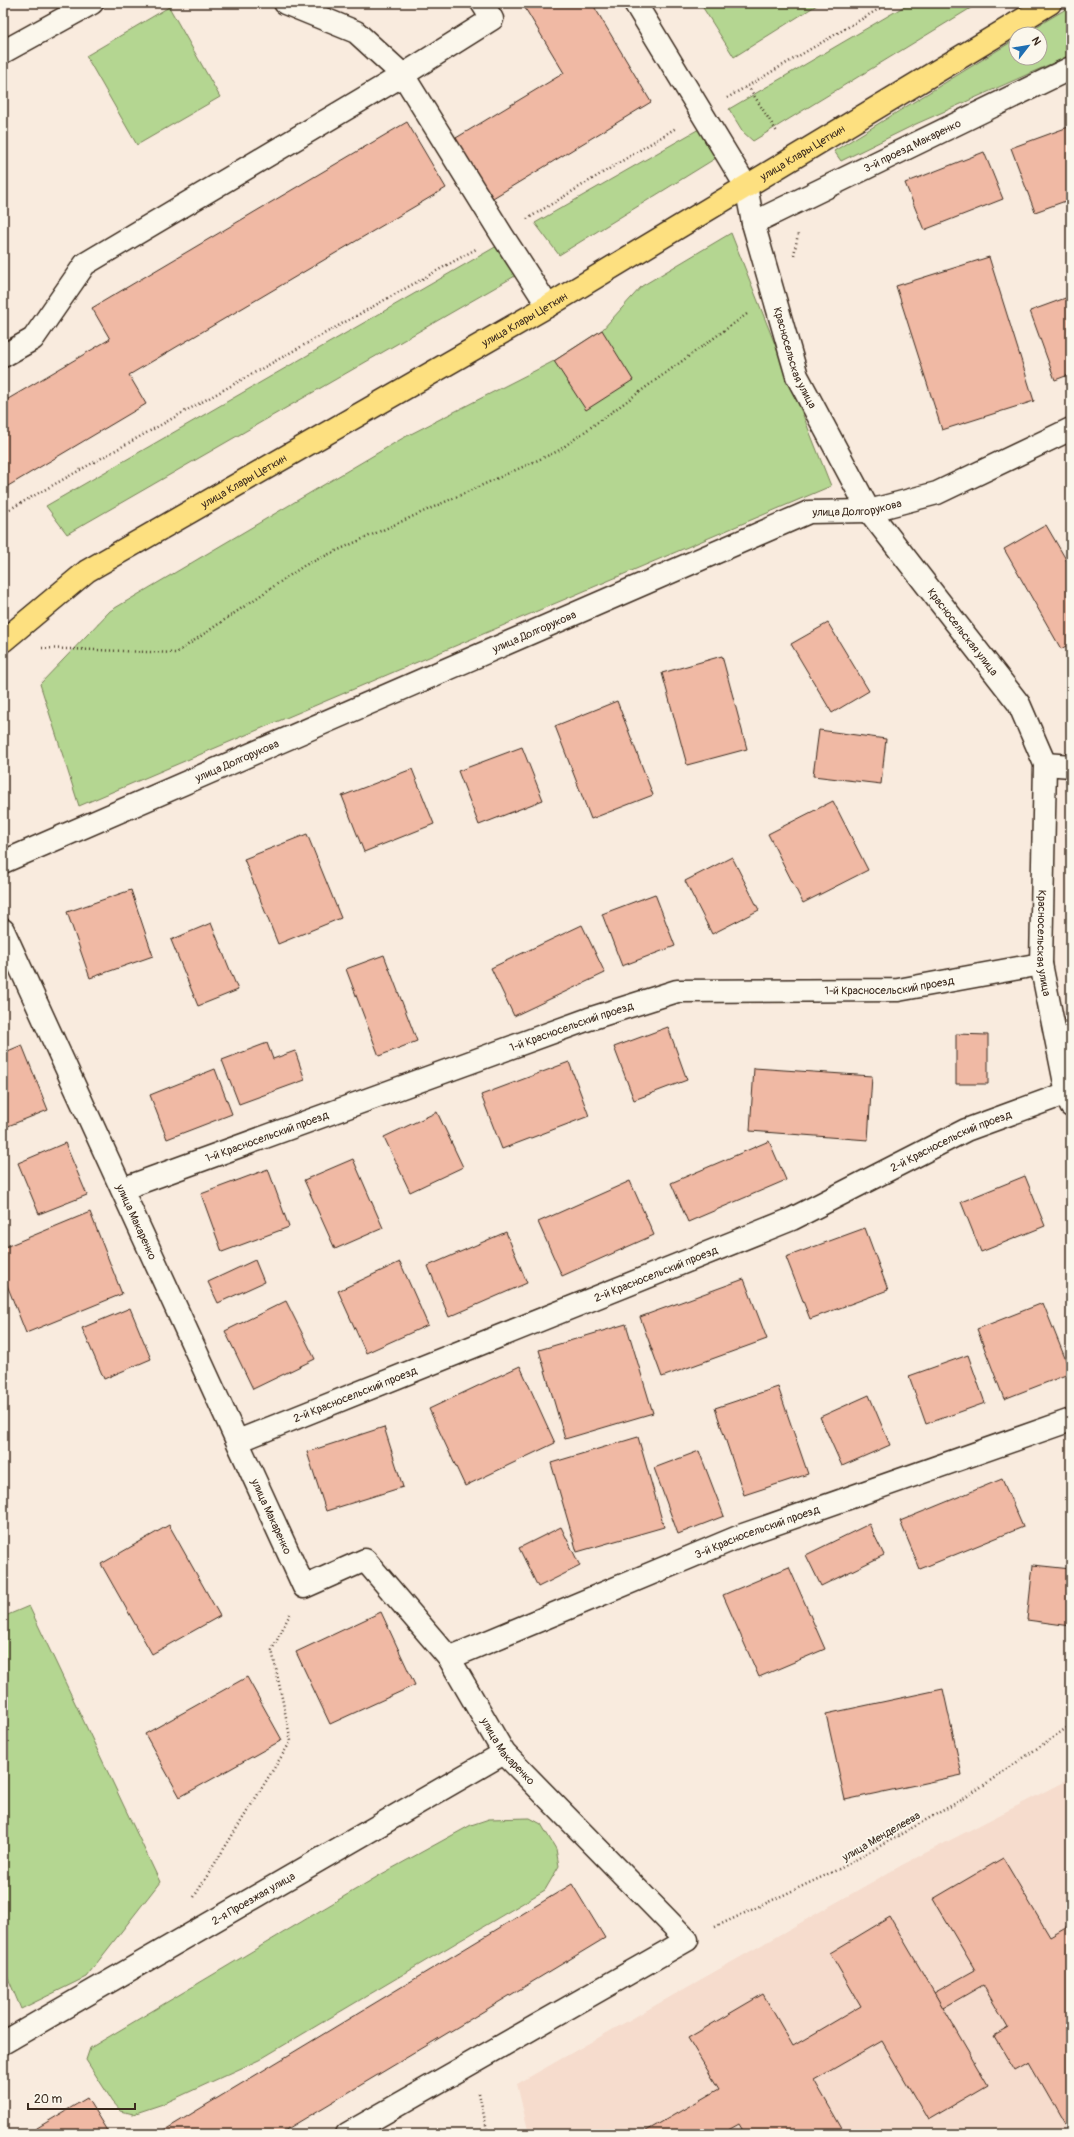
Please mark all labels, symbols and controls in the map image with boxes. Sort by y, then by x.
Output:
north arrow [1008,26,1048,66]
text: N [1029,35,1044,48]
street label: 3-й проезд Макаренко [862,117,963,175]
street label: улица Клары Цеткин [757,122,847,184]
street label: улица Клары Цеткин [479,290,570,350]
street label: Красносельская улица [771,306,819,411]
street label: улица Клары Цеткин [198,452,289,512]
street label: улица Долгорукова [811,497,903,519]
street label: Красносельская улица [925,586,1001,678]
street label: улица Долгорукова [490,608,578,656]
street label: улица Долгорукова [192,737,281,785]
street label: Красносельская улица [1034,890,1053,997]
street label: 1-й Красносельский проезд [825,974,955,997]
street label: 1-й Красносельский проезд [508,999,635,1054]
street label: 1-й Красносельский проезд [203,1108,331,1165]
street label: 2-й Красносельский проезд [888,1108,1014,1175]
street label: улица Макаренко [113,1181,159,1262]
street label: 2-й Красносельский проезд [592,1243,720,1305]
street label: 2-й Красносельский проезд [291,1364,419,1425]
street label: улица Макаренко [248,1476,294,1556]
street label: 3-й Красносельский проезд [693,1503,821,1561]
street label: улица Макаренко [477,1715,537,1788]
street label: улица Менделеева [839,1809,923,1865]
street label: 2-я Проезжая улица [209,1869,297,1928]
scale bar [28,2085,135,2111]
text: 20 m [34,2092,63,2107]

